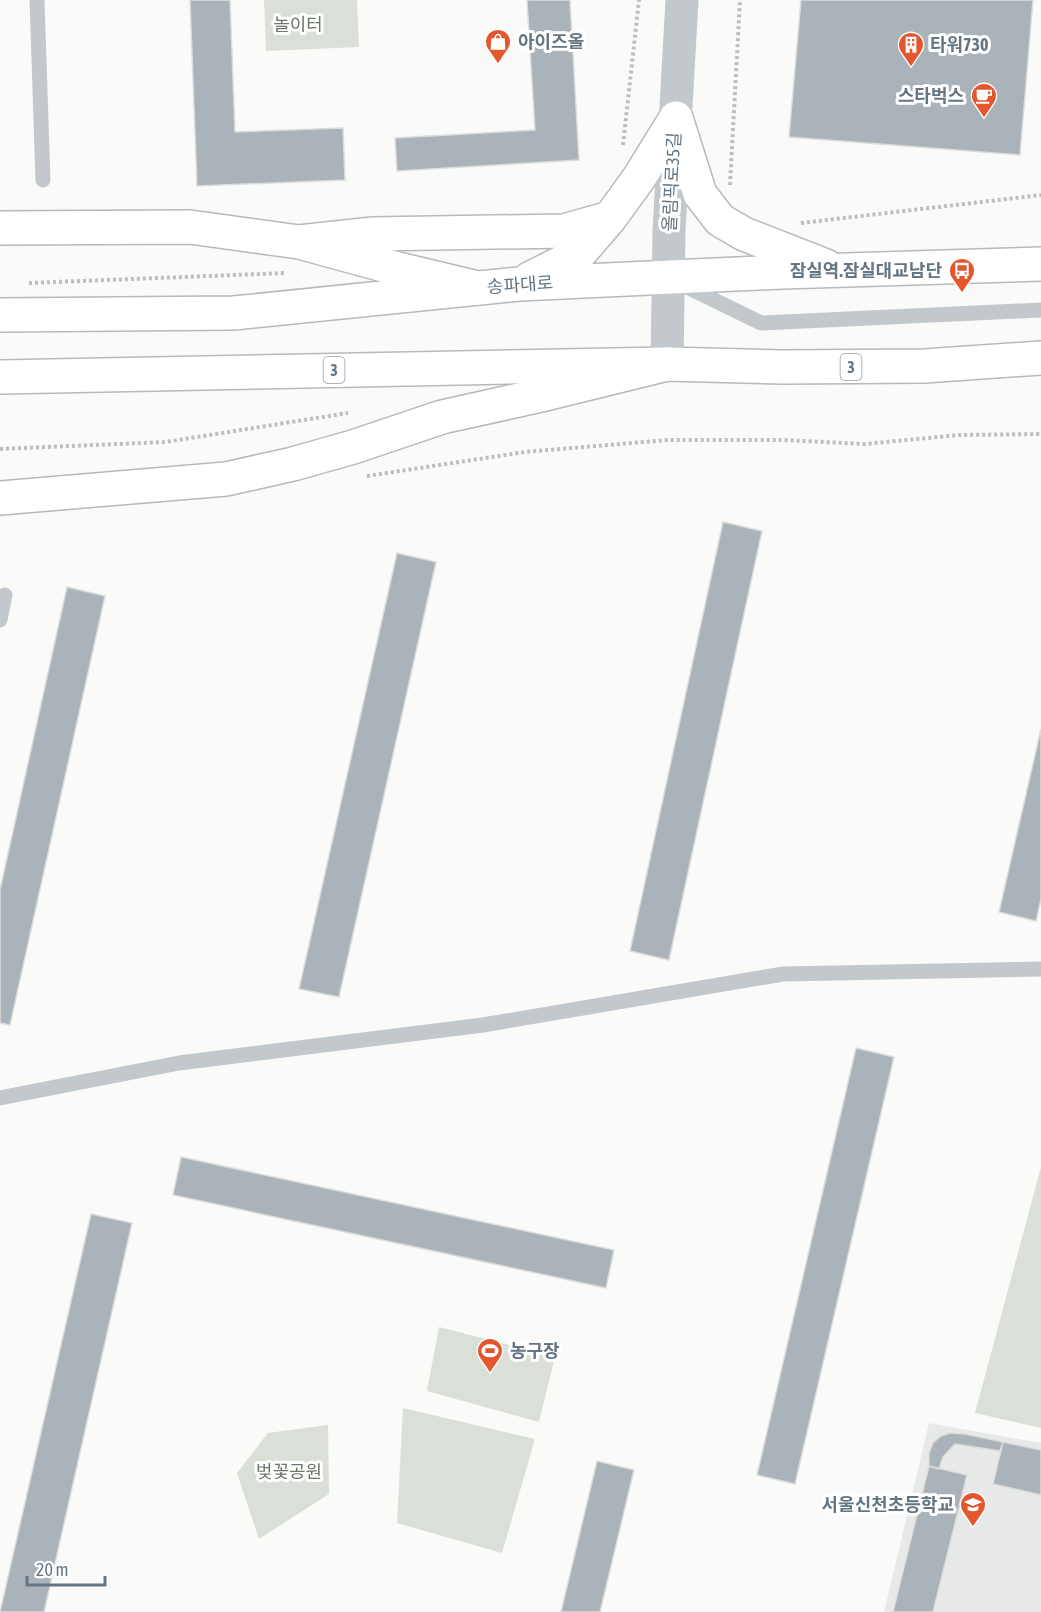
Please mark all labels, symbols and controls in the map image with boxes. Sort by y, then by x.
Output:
park label: 놀이터 [273,14,323,35]
shop icon: 아이즈올 [483,27,513,65]
building icon: 타워730 [896,30,926,68]
place label: 아이즈올 [518,31,584,52]
place label: 타워730 [930,34,989,55]
cafe icon: 스타벅스 [969,81,999,119]
place label: 스타벅스 [898,85,964,106]
street label: 올림픽로35길 [658,132,685,232]
bus stop icon: 잠실역.잠실대교남단 [947,256,977,294]
place label: 잠실역.잠실대교남단 [790,260,942,281]
street label: 송파대로 [486,272,554,297]
road number: 3 [840,354,862,380]
road number: 3 [324,357,344,383]
sports icon: 농구장 [475,1336,505,1374]
place label: 농구장 [510,1340,560,1361]
park label: 벚꽃공원 [256,1461,322,1482]
school or university icon: 서울신천초등학교 [958,1490,988,1528]
place label: 서울신천초등학교 [822,1494,954,1515]
scale bar [27,1549,105,1587]
text: 20 m [36,1559,68,1580]

